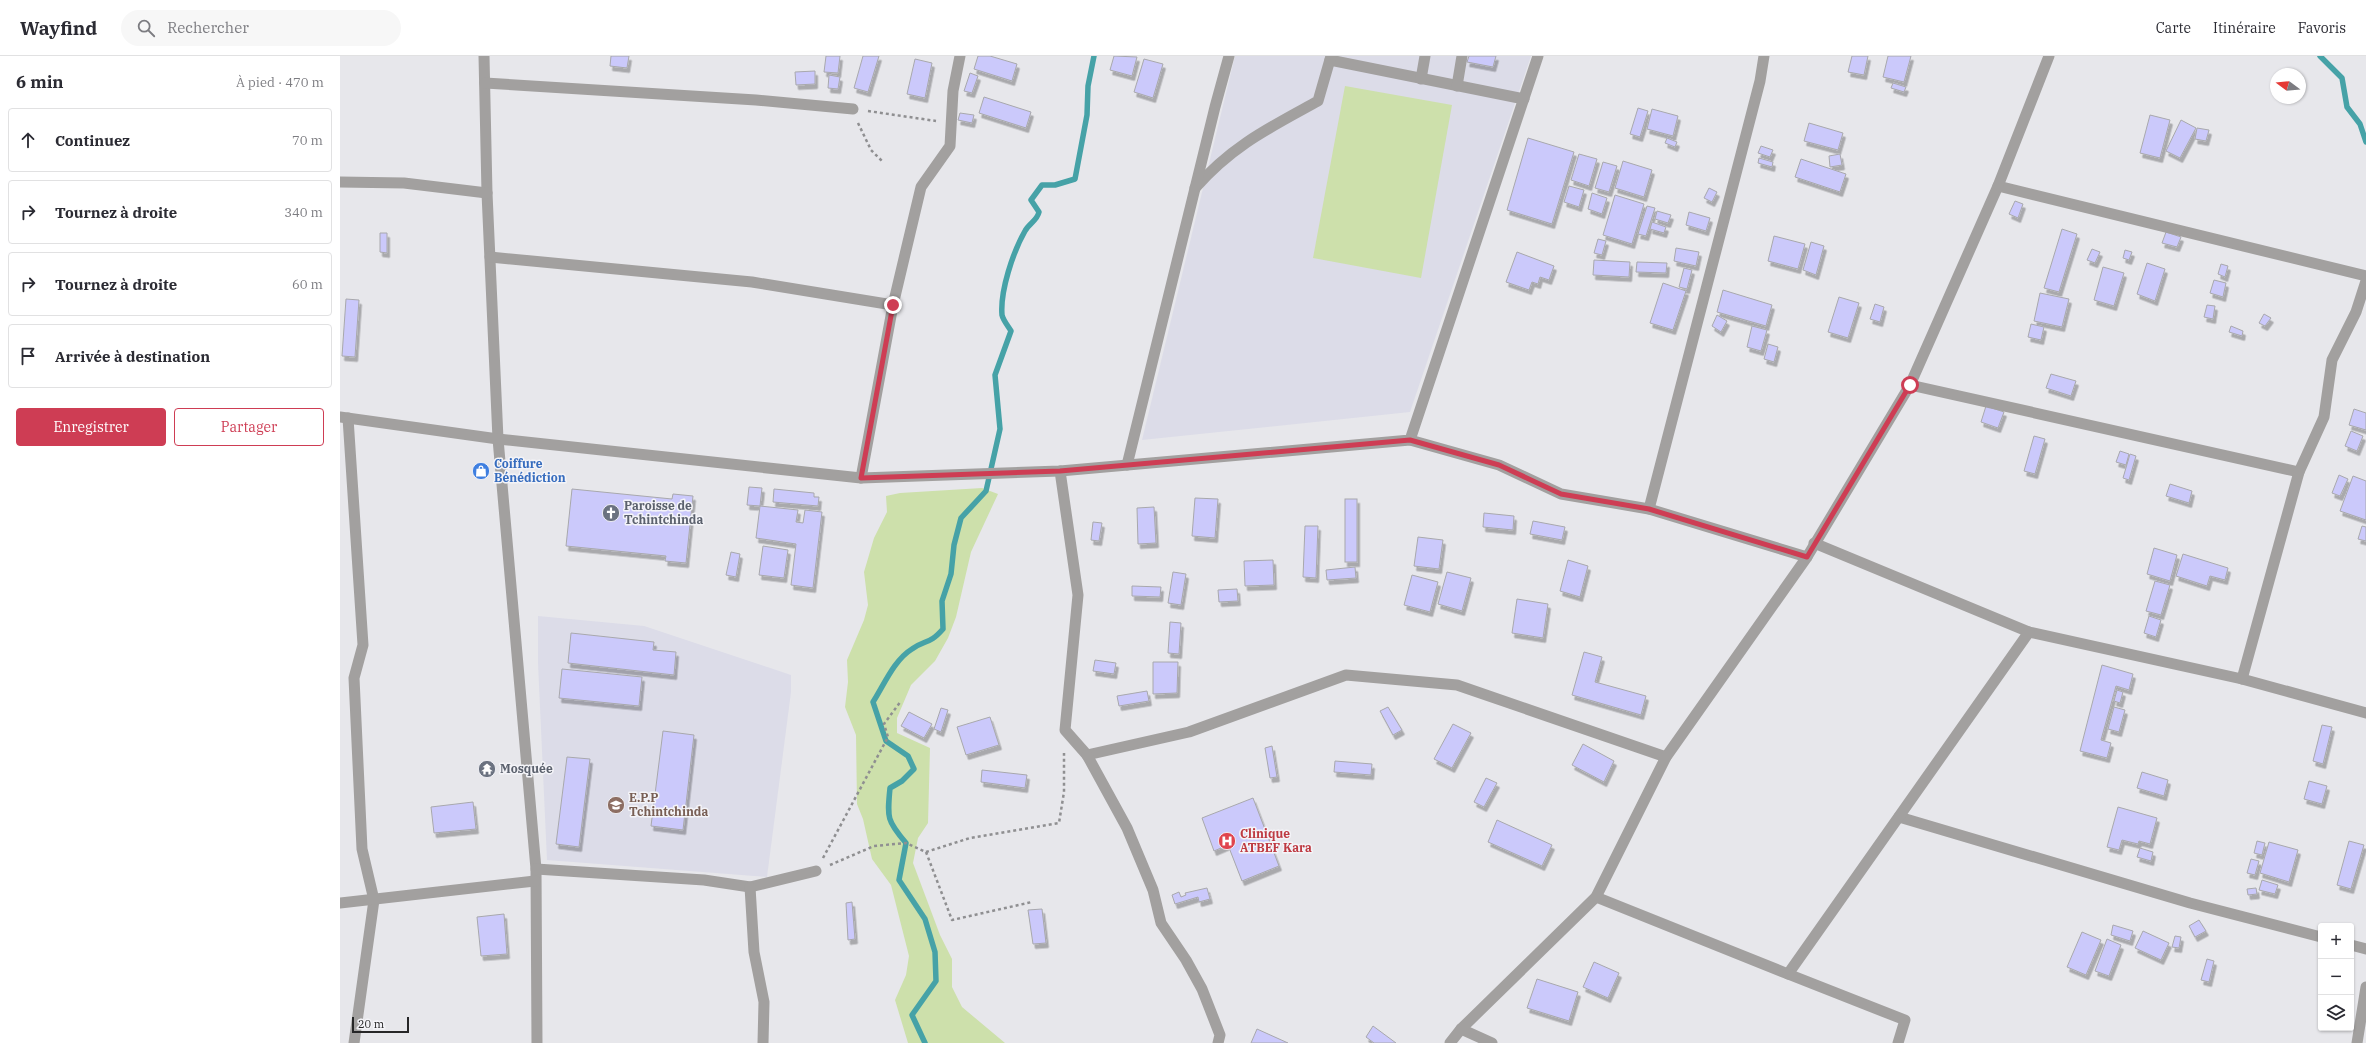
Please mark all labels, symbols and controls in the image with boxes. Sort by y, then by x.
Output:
search box [121,10,401,46]
text: Wayfind [20,16,97,40]
icon: search [135,17,157,39]
text: Rechercher [167,18,249,37]
text: Carte [2156,19,2191,37]
text: Itinéraire [2213,19,2276,37]
text: Favoris [2298,19,2346,37]
north arrow [2270,68,2306,104]
text: 6 min [16,71,64,93]
text: À pied · 470 m [236,74,324,91]
icon: ahead [17,129,39,151]
text: Continuez [55,131,130,150]
text: 70 m [292,132,323,149]
icon: right [17,201,39,223]
text: Tournez à droite [55,203,177,222]
text: 340 m [284,204,323,221]
icon: right [17,273,39,295]
text: Tournez à droite [55,275,177,294]
text: 60 m [292,276,323,293]
route end [884,296,902,314]
icon: arrive [17,345,39,367]
text: Arrivée à destination [55,347,210,366]
route start [1901,376,1919,394]
button: Enregistrer [16,408,166,446]
button: Partager [174,408,324,446]
place label: Coiffure Bénédiction [494,456,566,485]
shop icon: Coiffure Bénédiction [471,461,491,481]
place label: Paroisse de Tchintchinda [624,498,703,527]
church icon: Paroisse de Tchintchinda [601,503,621,523]
temple icon: Mosquée [477,759,497,779]
place label: Mosquée [500,761,553,776]
place label: E.P.P Tchintchinda [629,790,708,819]
school or university icon: E.P.P Tchintchinda [606,795,626,815]
place label: Clinique ATBEF Kara [1240,826,1312,855]
hospital icon: Clinique ATBEF Kara [1217,831,1237,851]
map controls [2318,923,2354,1031]
button: + [2318,923,2354,959]
button: − [2318,959,2354,995]
button: layers [2318,995,2354,1031]
scale bar [352,1015,409,1034]
text: 20 m [358,1017,384,1031]

